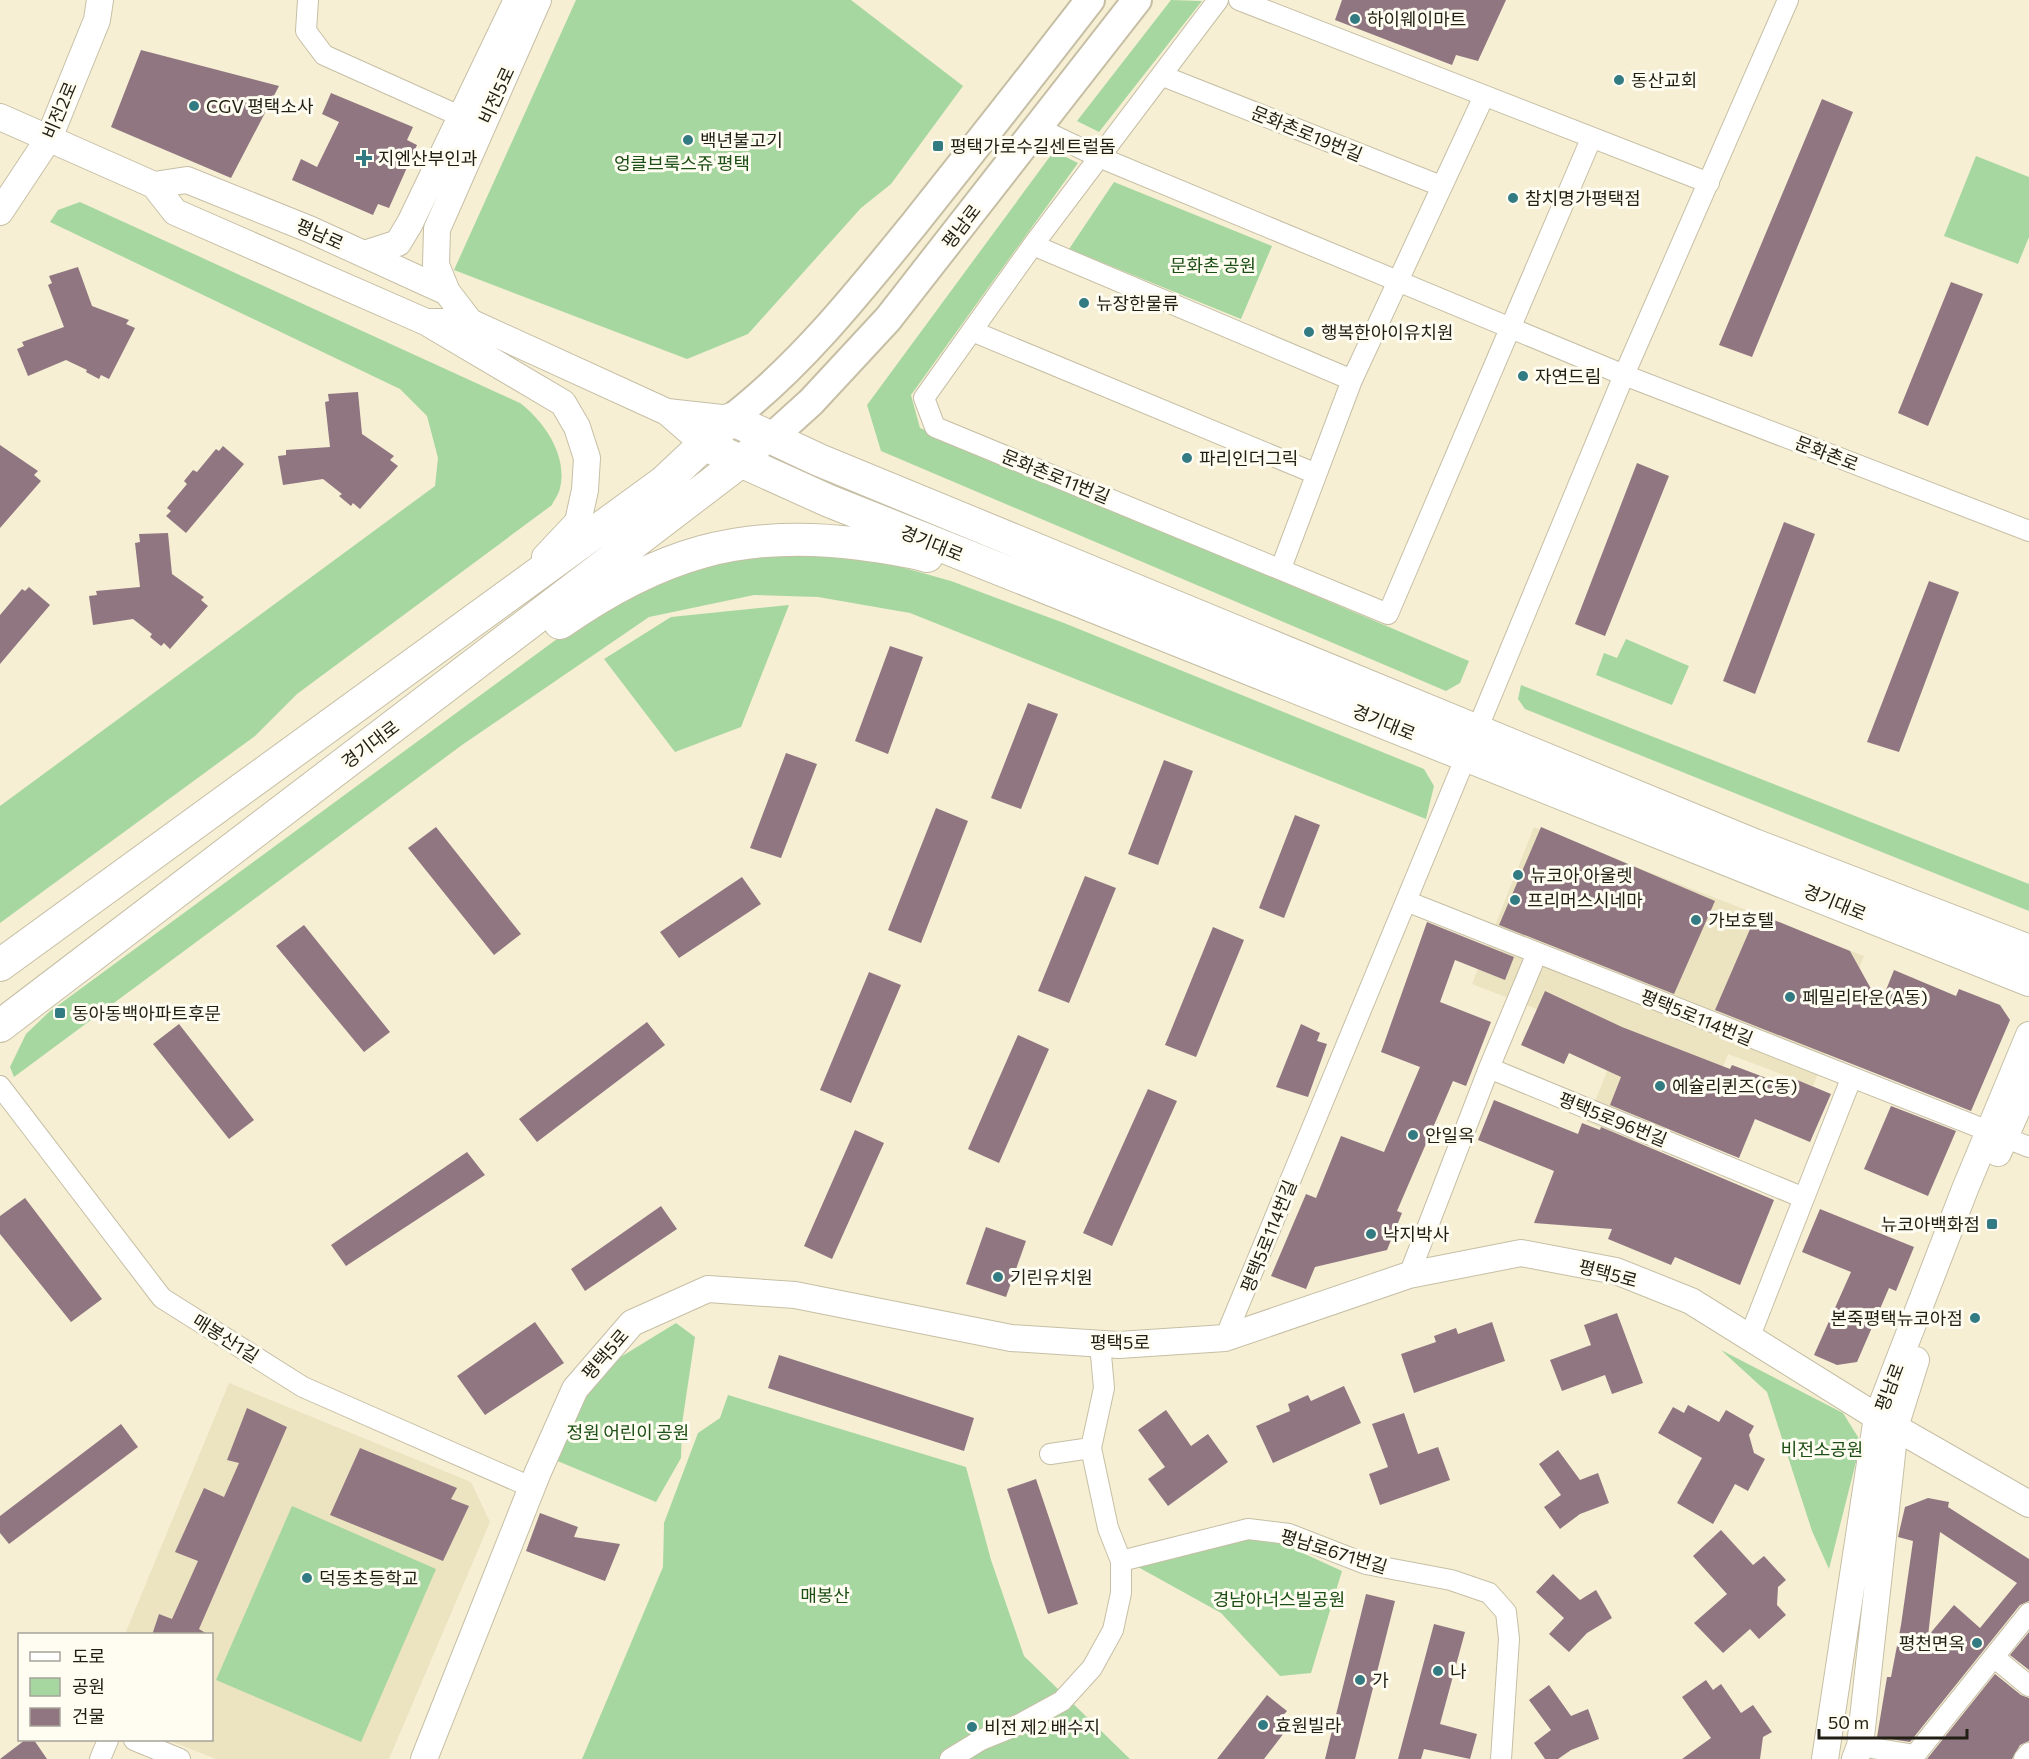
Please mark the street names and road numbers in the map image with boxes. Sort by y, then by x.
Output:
street label: 비전5로 [473,63,519,127]
street label: 비전2로 [37,78,81,142]
street label: 문화촌로19번길 [1248,101,1366,165]
street label: 평남로 [937,200,985,252]
street label: 평남로 [293,214,347,254]
street label: 문화촌로 [1792,431,1862,475]
street label: 문화촌로11번길 [999,444,1113,508]
street label: 경기대로 [897,520,967,566]
street label: 경기대로 [1349,699,1419,745]
street label: 경기대로 [337,715,403,773]
street label: 경기대로 [1800,879,1870,925]
street label: 평택5로114번길 [1638,984,1756,1050]
street label: 평택5로96번길 [1556,1087,1670,1151]
street label: 평택5로114번길 [1235,1177,1301,1295]
street label: 평택5로 [1576,1255,1640,1291]
street label: 매봉산1길 [189,1309,263,1367]
street label: 평택5로 [577,1324,633,1384]
street label: 평택5로 [1090,1331,1150,1353]
street label: 평남로 [1870,1360,1908,1414]
street label: 평남로671번길 [1278,1524,1390,1578]

